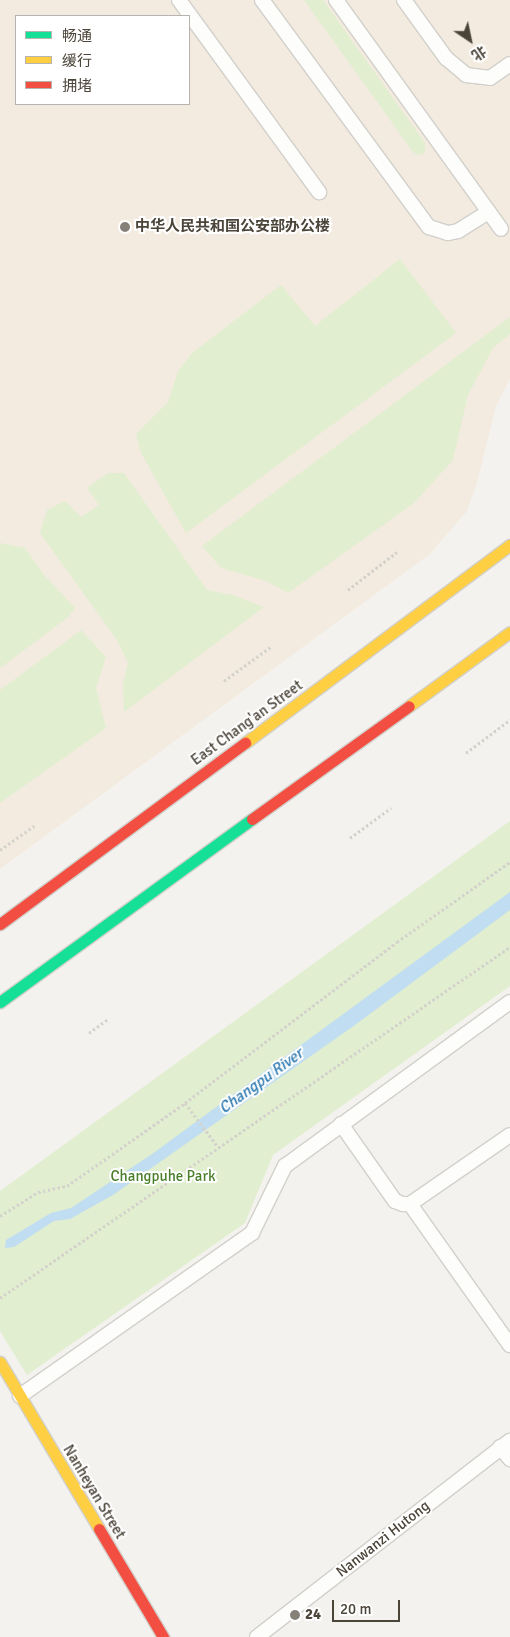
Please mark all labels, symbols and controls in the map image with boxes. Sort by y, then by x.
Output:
legend [15,15,190,105]
north arrow [445,15,495,65]
text: 畅通 [62,27,92,45]
text: 北 [468,42,489,64]
text: 缓行 [62,52,92,70]
text: 拥堵 [62,77,92,95]
place label: 中华人民共和国公安部办公楼 [135,218,330,236]
marker: 中华人民共和国公安部办公楼 [119,221,131,233]
street label: East Chang'an Street [188,677,306,769]
water label: Changpu River [215,1044,307,1118]
park label: Changpuhe Park [111,1168,215,1186]
street label: Nanheyan Street [59,1442,129,1542]
street label: Nanwanzi Hutong [333,1497,433,1581]
scale bar [335,1590,402,1622]
text: 20 m [340,1600,371,1618]
place label: 24 [305,1606,321,1624]
marker: 24 [289,1609,301,1621]

